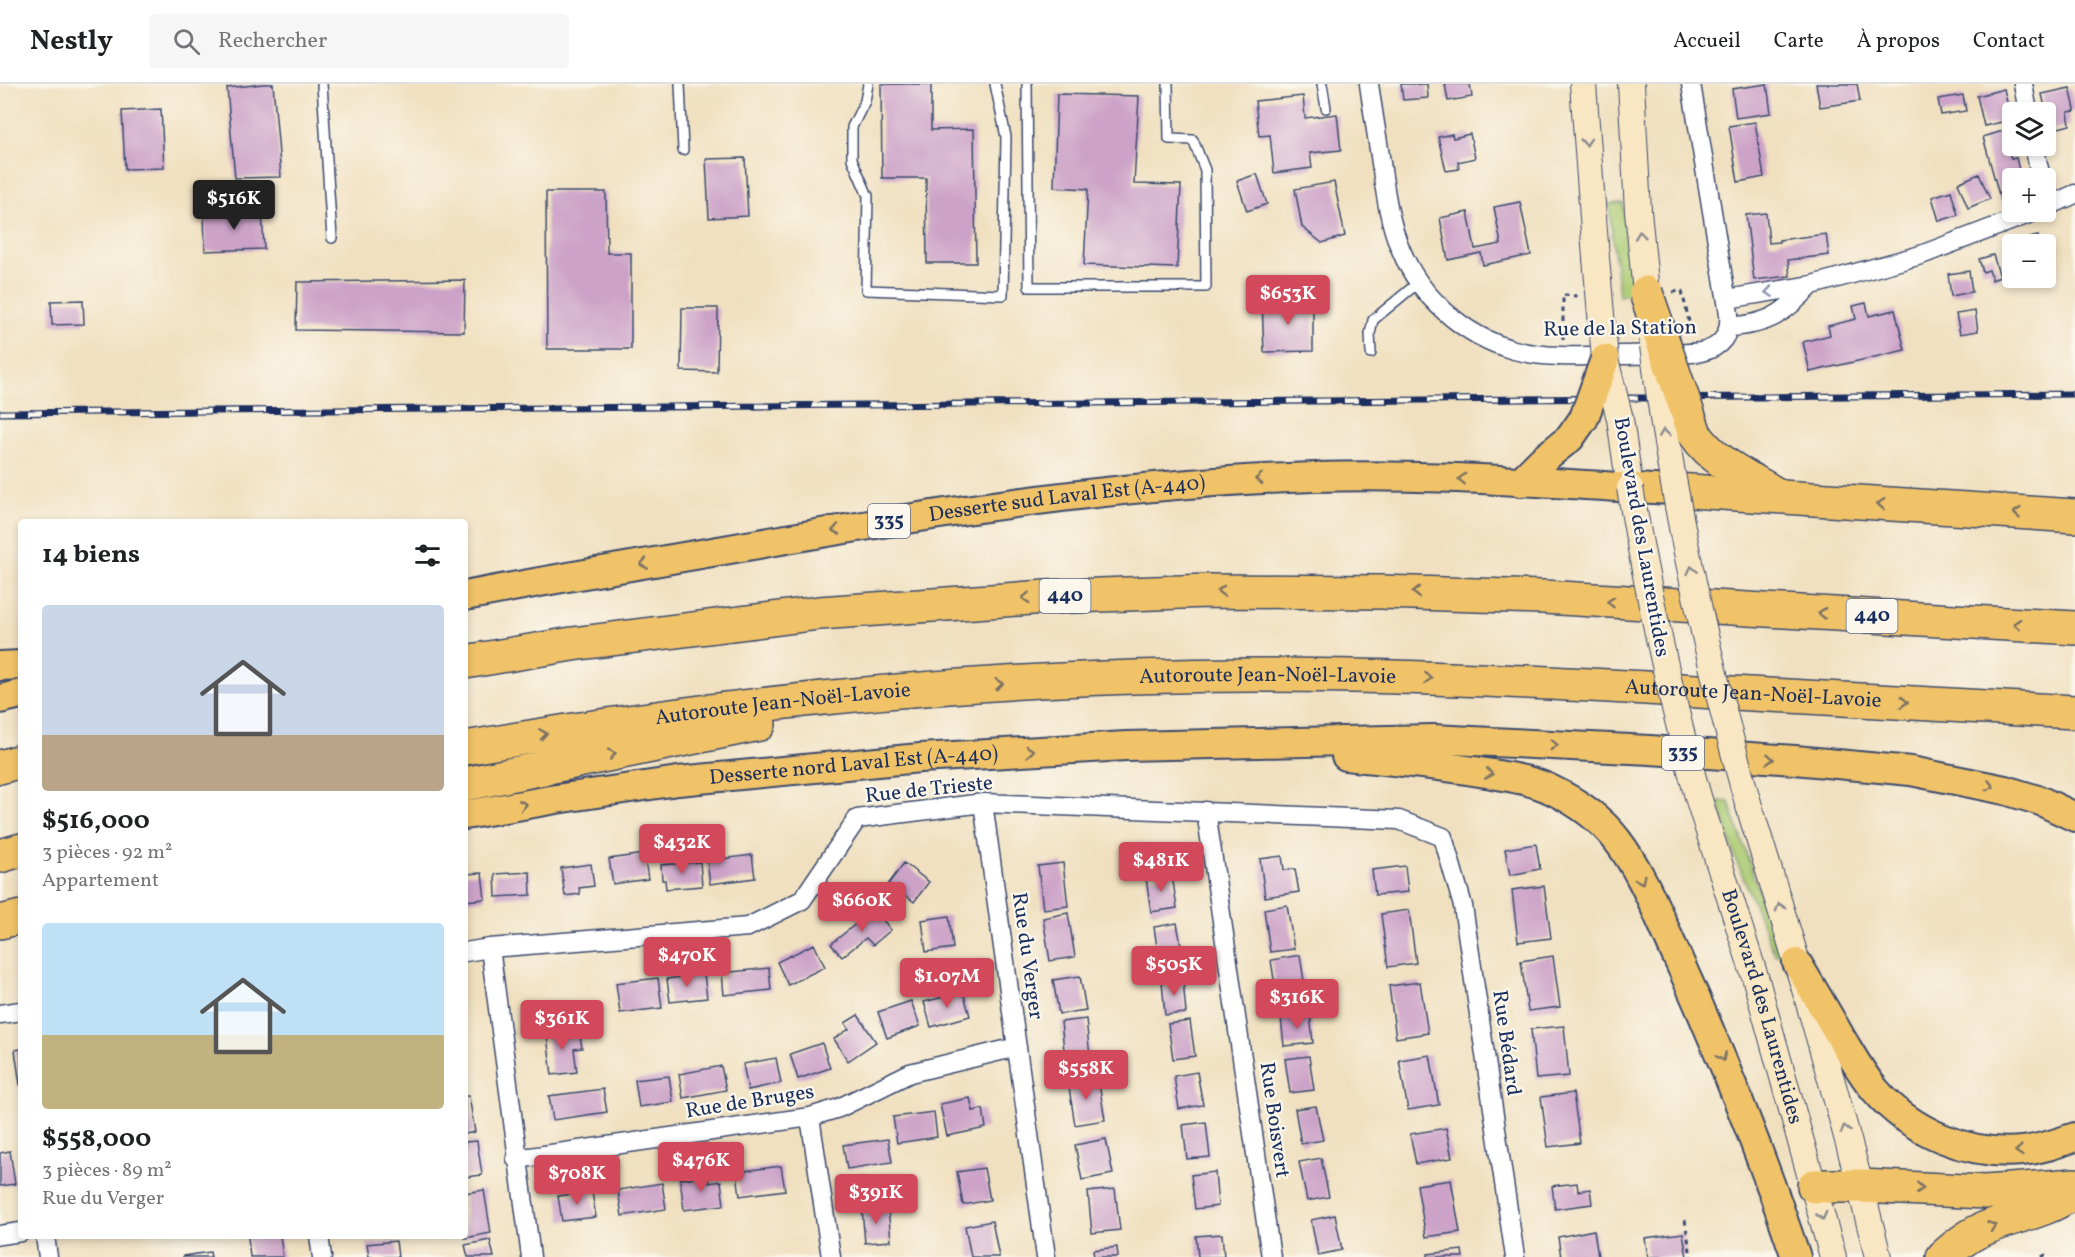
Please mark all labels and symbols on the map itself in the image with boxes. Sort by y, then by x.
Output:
one-way arrow [1580,138,1593,147]
pin: $516K [192,180,276,231]
one-way arrow [1634,231,1647,240]
pin: $653K [1246,275,1330,326]
one-way arrow [1765,286,1774,298]
street label: Rue de la Station [1543,313,1697,345]
street label: Boulevard des Laurentides [1606,415,1676,659]
one-way arrow [1659,428,1671,437]
street label: Desserte sud Laval Est (A-440) [927,468,1206,530]
one-way arrow [1254,473,1263,486]
one-way arrow [1457,473,1466,486]
one-way arrow [1877,498,1886,511]
road number: 335 [868,504,910,538]
one-way arrow [2012,506,2021,519]
one-way arrow [832,523,841,535]
one-way arrow [640,557,650,570]
one-way arrow [1686,566,1699,576]
road number: 440 [1040,579,1090,613]
one-way arrow [1216,585,1225,597]
one-way arrow [1411,586,1420,599]
one-way arrow [1022,592,1031,605]
one-way arrow [1606,595,1615,608]
road number: 440 [1846,599,1898,633]
one-way arrow [1817,607,1826,620]
one-way arrow [2012,618,2021,631]
street label: Autoroute Jean-Noël-Lavoie [1139,660,1397,691]
one-way arrow [1424,671,1433,684]
street label: Autoroute Jean-Noël-Lavoie [1624,672,1882,715]
street label: Autoroute Jean-Noël-Lavoie [653,675,912,733]
one-way arrow [994,678,1003,691]
one-way arrow [1899,695,1908,708]
one-way arrow [539,729,548,741]
road number: 335 [1662,736,1704,770]
one-way arrow [1550,738,1559,751]
street label: Desserte nord Laval Est (A-440) [708,739,999,792]
one-way arrow [1025,744,1034,757]
one-way arrow [606,748,616,761]
one-way arrow [1766,752,1775,765]
one-way arrow [1484,767,1493,779]
street label: Rue de Trieste [864,769,994,811]
one-way arrow [1985,779,1995,792]
one-way arrow [518,799,527,811]
pin: $432K [640,824,724,875]
pin: $481K [1119,842,1203,893]
one-way arrow [1634,873,1645,884]
pin: $660K [820,882,904,933]
street label: Boulevard des Laurentides [1714,885,1810,1127]
street label: Rue du Verger [1004,890,1050,1022]
one-way arrow [1775,902,1787,913]
pin: $470K [645,937,729,988]
pin: $505K [1132,946,1216,997]
pin: $1.07M [898,958,996,1009]
pin: $316K [1255,979,1339,1030]
street label: Rue Bédard [1484,988,1528,1098]
pin: $361K [520,1000,604,1051]
pin: $558K [1044,1050,1128,1101]
one-way arrow [1715,1051,1727,1062]
street label: Rue Boisvert [1252,1060,1296,1180]
street label: Rue de Bruges [684,1078,816,1126]
one-way arrow [1840,1124,1852,1135]
pin: $476K [659,1142,743,1193]
one-way arrow [2014,1144,2023,1157]
pin: $708K [535,1155,619,1206]
pin: $391K [834,1174,918,1225]
one-way arrow [1915,1182,1924,1195]
one-way arrow [1815,1210,1827,1221]
one-way arrow [1986,1221,1997,1233]

